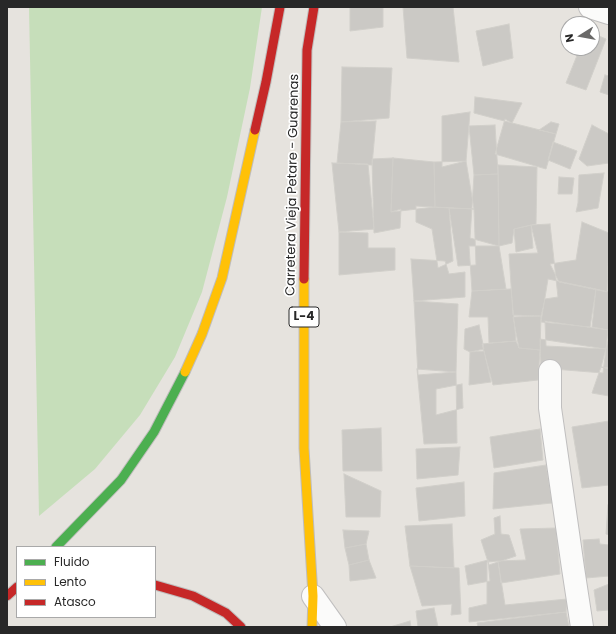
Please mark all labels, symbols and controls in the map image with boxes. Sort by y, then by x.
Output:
north arrow [560,16,600,56]
text: N [561,33,578,44]
street label: Carretera Vieja Petare - Guarenas [283,74,303,296]
road number: L-4 [289,307,319,327]
legend [16,546,156,618]
text: Fluido [54,553,89,570]
text: Lento [54,573,86,590]
text: Atasco [54,593,96,610]

